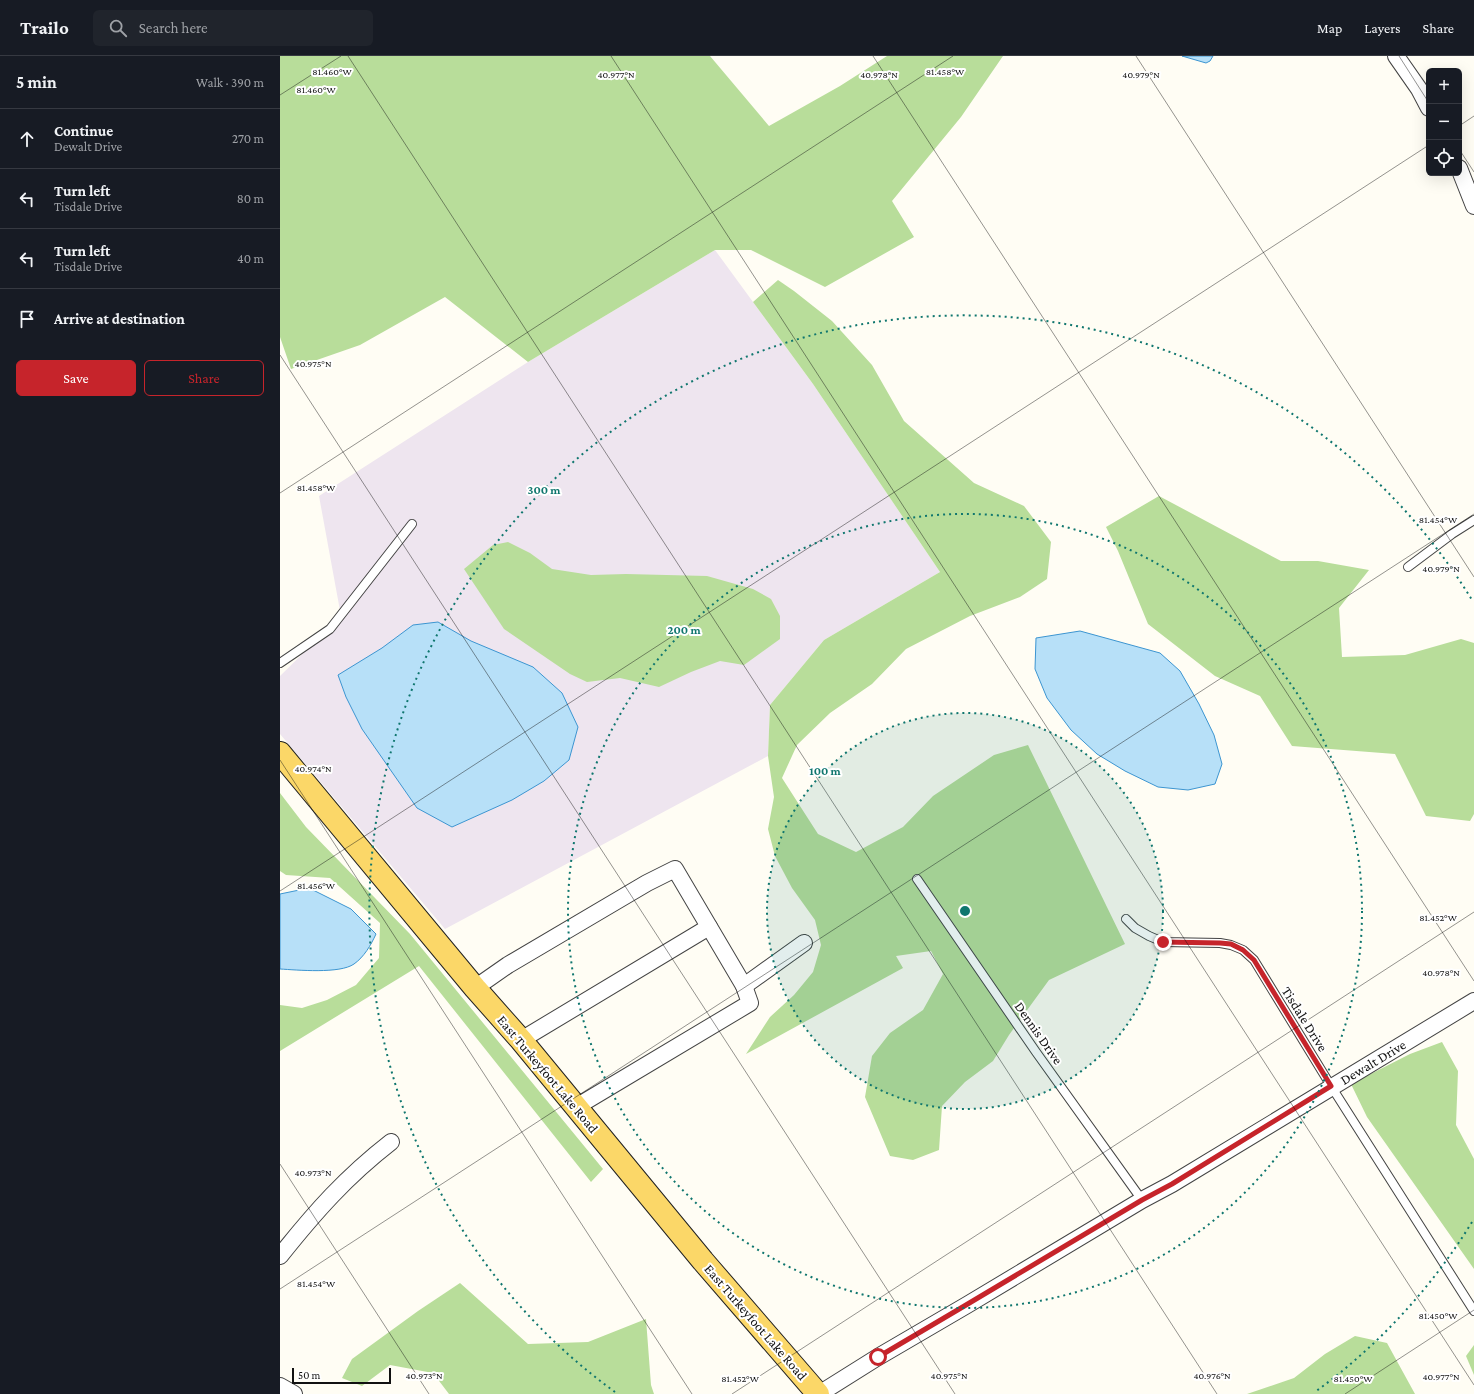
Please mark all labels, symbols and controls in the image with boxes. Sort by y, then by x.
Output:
search box [93,10,373,46]
text: Trailo [20,17,69,38]
icon: search [107,17,129,39]
text: Search here [139,20,208,36]
text: Map [1317,20,1342,36]
text: Layers [1364,20,1401,36]
text: Share [1423,20,1454,36]
text: 81.460°W [312,66,353,77]
text: 81.458°W [926,66,965,77]
map controls [1426,68,1462,176]
button: + [1426,68,1462,104]
text: 40.977°N [597,69,635,80]
text: 40.978°N [860,69,898,80]
text: 40.979°N [1122,69,1160,80]
text: 5 min [16,73,57,92]
text: Walk · 390 m [196,75,264,90]
text: 81.460°W [296,84,337,95]
button: − [1426,104,1462,140]
text: Continue [54,123,113,139]
icon: ahead [16,128,38,150]
text: 270 m [232,131,264,146]
text: Dewalt Drive [54,139,122,154]
button: locate [1426,140,1462,176]
text: Turn left [54,183,110,199]
icon: left [16,188,38,210]
text: 80 m [237,191,264,206]
text: Tisdale Drive [54,199,122,214]
text: Turn left [54,243,110,259]
icon: left [16,248,38,270]
text: 40 m [237,251,264,266]
text: Tisdale Drive [54,259,122,274]
icon: arrive [16,308,38,330]
text: Arrive at destination [54,311,185,327]
text: 40.975°N [295,358,332,369]
button: Save [16,360,136,396]
button: Share [144,360,264,396]
text: 81.458°W [297,482,336,493]
text: 300 m [528,483,561,497]
text: 81.454°W [1419,514,1458,525]
text: 40.979°N [1422,563,1460,574]
text: 200 m [667,623,701,637]
text: 40.974°N [294,763,332,774]
text: 100 m [809,764,842,778]
text: 81.456°W [297,880,336,891]
centre of rings [958,904,972,918]
text: 81.452°W [1419,912,1458,923]
route end [1154,933,1172,951]
text: 40.978°N [1422,967,1460,978]
street label: Tisdale Drive [1279,984,1331,1054]
street label: Dennis Drive [1012,999,1066,1067]
street label: East Turkeyfoot Lake Road [494,1012,602,1136]
street label: Dewalt Drive [1337,1036,1409,1088]
text: 40.973°N [295,1167,332,1178]
street label: East Turkeyfoot Lake Road [701,1261,811,1384]
text: 81.454°W [297,1278,336,1289]
text: 81.450°W [1419,1310,1458,1321]
route start [869,1348,887,1366]
scale bar [292,1366,391,1385]
text: 50 m [298,1369,320,1381]
text: 40.973°N [406,1370,443,1381]
text: 40.975°N [931,1370,968,1381]
text: 40.976°N [1194,1370,1231,1381]
text: 40.977°N [1422,1371,1460,1382]
text: 81.452°W [721,1373,760,1384]
text: 81.450°W [1334,1373,1373,1384]

